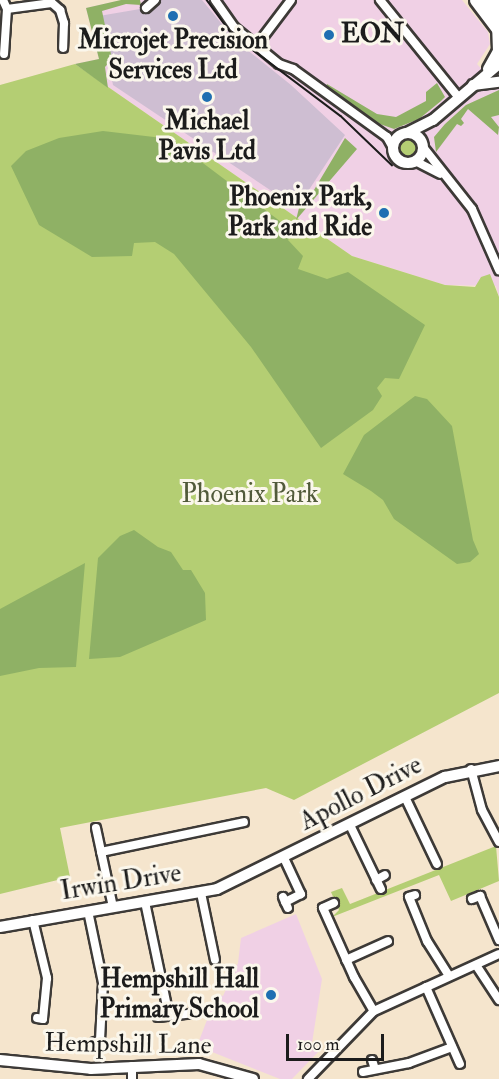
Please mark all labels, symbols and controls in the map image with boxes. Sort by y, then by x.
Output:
marker: Microjet Precision Services Ltd [166,9,180,23]
place label: EON [341,19,404,51]
place label: Microjet Precision Services Ltd [78,25,268,86]
marker: EON [322,28,336,42]
marker: Michael Pavis Ltd [200,90,214,104]
place label: Michael Pavis Ltd [158,106,256,168]
place label: Phoenix Park, Park and Ride [228,182,372,243]
marker: Phoenix Park, Park and Ride [377,206,391,220]
park label: Phoenix Park [182,479,318,511]
street label: Apollo Drive [295,750,427,838]
street label: Irwin Drive [59,858,183,908]
place label: Hempshill Hall Primary School [100,964,259,1026]
marker: Hempshill Hall Primary School [264,988,278,1002]
scale bar [289,1022,386,1060]
street label: Hempshill Lane [44,1028,212,1062]
text: 100 m [297,1033,340,1056]

